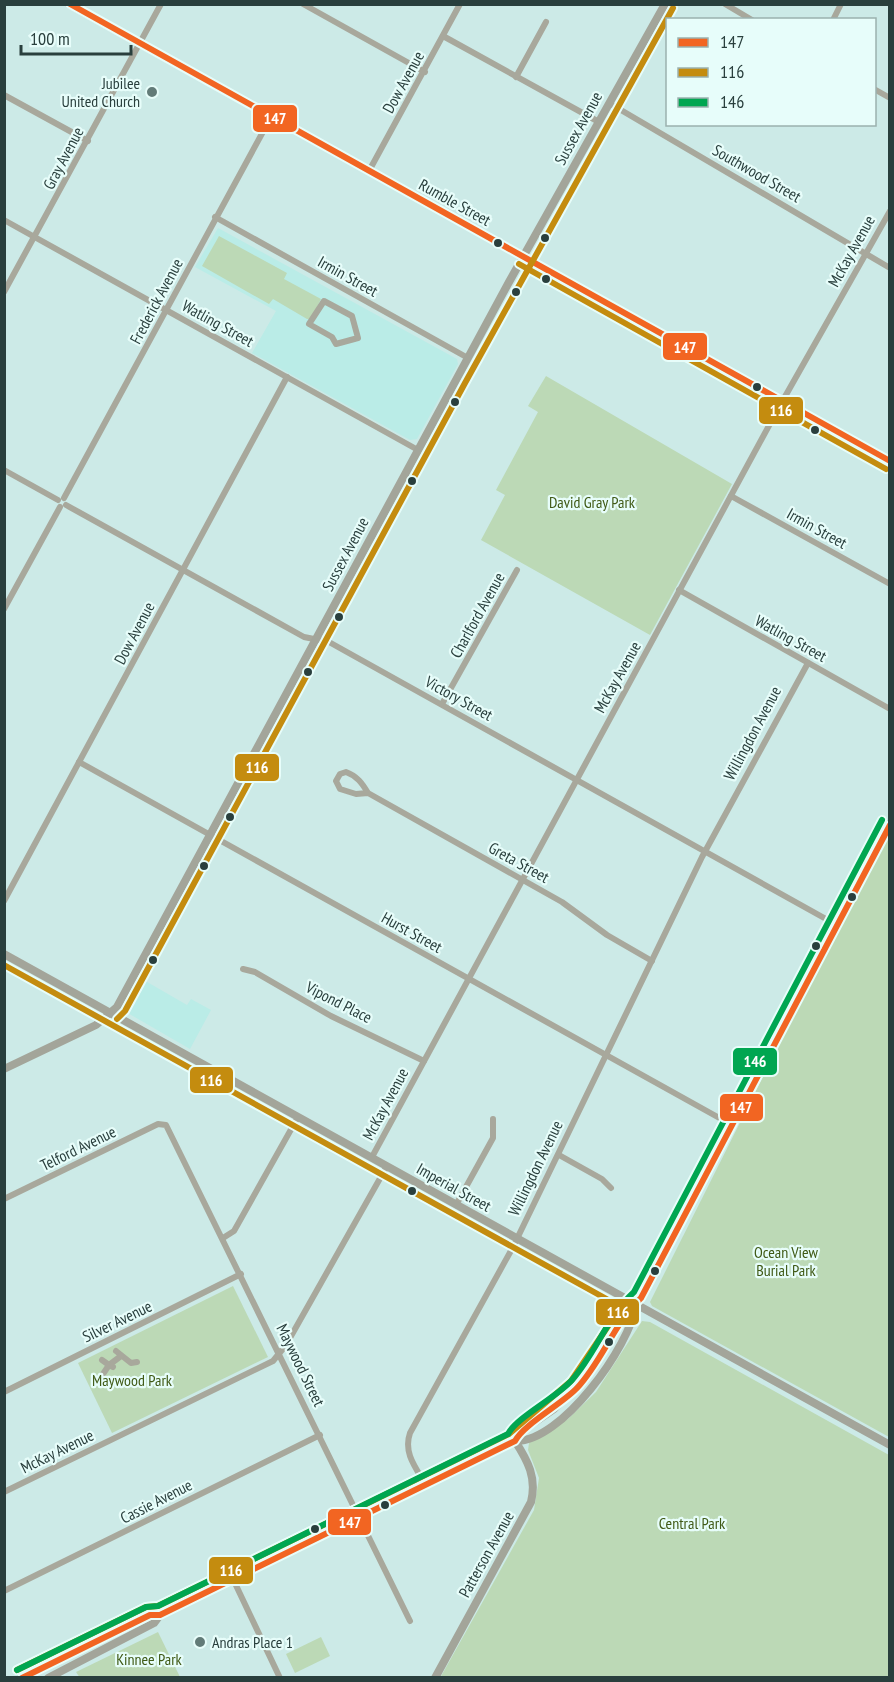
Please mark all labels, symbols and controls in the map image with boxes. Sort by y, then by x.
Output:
scale bar [21,18,130,56]
legend [666,18,876,126]
text: 100 m [30,27,70,50]
text: 147 [720,30,744,53]
street label: Dow Avenue [378,48,428,116]
text: 116 [720,60,744,83]
place label: Jubilee United Church [62,73,140,111]
marker: Jubilee United Church [145,85,159,99]
street label: Sussex Avenue [550,88,606,168]
text: 146 [720,90,744,113]
line badge: 147 [252,104,298,133]
text: 147 [264,108,286,128]
street label: Gray Avenue [38,123,88,193]
street label: Southwood Street [709,140,805,207]
street label: Rumble Street [416,174,495,230]
street label: McKay Avenue [823,212,879,290]
unlabelled marker [539,232,551,244]
unlabelled marker [492,237,504,249]
street label: Irmin Street [314,251,382,301]
street label: Frederick Avenue [125,255,187,347]
unlabelled marker [540,273,552,285]
unlabelled marker [510,286,522,298]
street label: Watling Street [179,295,258,351]
line badge: 147 [662,332,708,361]
text: 147 [674,337,696,357]
unlabelled marker [751,381,763,393]
unlabelled marker [449,396,461,408]
line badge: 116 [758,396,804,425]
text: 116 [770,400,793,420]
unlabelled marker [809,424,821,436]
unlabelled marker [406,475,418,487]
park label: David Gray Park [549,492,636,512]
street label: Irmin Street [783,503,851,553]
street label: Sussex Avenue [317,514,373,594]
street label: Charlford Avenue [445,569,509,661]
street label: Dow Avenue [109,598,159,668]
street label: Watling Street [752,610,831,666]
unlabelled marker [333,611,345,623]
street label: McKay Avenue [589,638,645,716]
unlabelled marker [302,666,314,678]
street label: Victory Street [421,671,497,725]
street label: Willingdon Avenue [719,683,785,783]
line badge: 116 [234,753,280,782]
text: 116 [246,757,269,777]
unlabelled marker [224,811,236,823]
street label: Greta Street [485,837,553,887]
unlabelled marker [198,860,210,872]
unlabelled marker [846,891,858,903]
street label: Hurst Street [378,907,446,957]
unlabelled marker [810,940,822,952]
unlabelled marker [147,954,159,966]
street label: Vipond Place [302,976,375,1027]
line badge: 146 [732,1047,778,1076]
text: 146 [744,1051,767,1071]
street label: McKay Avenue [358,1065,412,1143]
line badge: 116 [189,1066,234,1094]
text: 116 [200,1070,223,1090]
line badge: 147 [719,1093,764,1122]
text: 147 [730,1097,752,1117]
street label: Willingdon Avenue [503,1117,567,1219]
street label: Telford Avenue [37,1121,119,1175]
street label: Imperial Street [413,1158,495,1216]
unlabelled marker [406,1185,418,1197]
park label: Ocean View Burial Park [754,1242,819,1280]
unlabelled marker [649,1265,661,1277]
street label: Silver Avenue [79,1296,155,1346]
line badge: 116 [595,1298,640,1326]
text: 116 [607,1302,630,1322]
street label: Maywood Street [272,1320,330,1410]
unlabelled marker [603,1336,615,1348]
park label: Maywood Park [92,1370,173,1390]
street label: McKay Avenue [17,1425,97,1477]
street label: Cassie Avenue [117,1474,195,1528]
unlabelled marker [379,1499,391,1511]
street label: Patterson Avenue [454,1507,518,1601]
line badge: 147 [327,1508,372,1536]
text: 147 [339,1512,361,1532]
park label: Central Park [659,1513,726,1533]
unlabelled marker [309,1523,321,1535]
line badge: 116 [208,1556,254,1585]
text: 116 [220,1560,243,1580]
place label: Andras Place 1 [212,1632,293,1652]
marker: Andras Place 1 [193,1635,207,1649]
park label: Kinnee Park [116,1649,183,1669]

